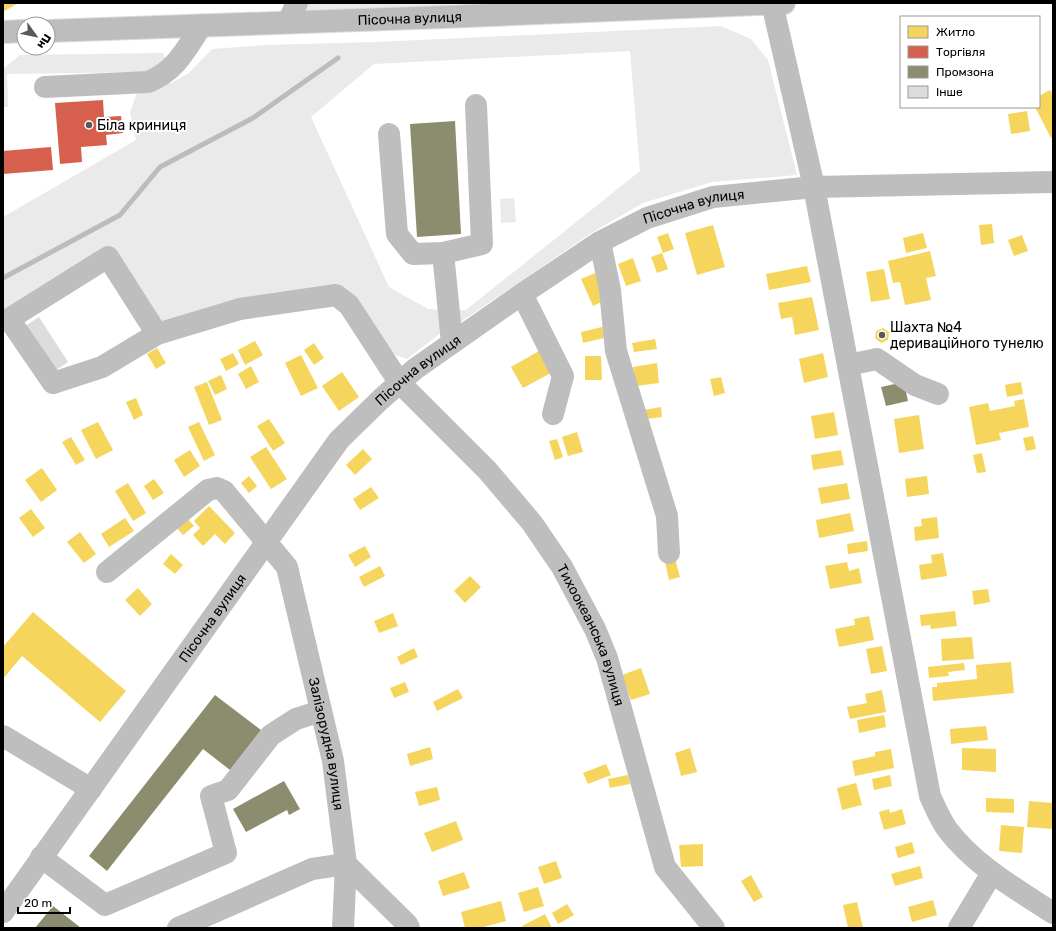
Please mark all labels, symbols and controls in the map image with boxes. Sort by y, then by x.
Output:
street label: Пісочна вулиця [357,8,462,29]
north arrow [16,16,56,56]
legend [900,16,1040,108]
text: Житло [936,25,975,39]
text: Пн [34,31,54,51]
text: Торгівля [936,45,985,59]
text: Промзона [936,65,994,79]
text: Інше [936,85,963,99]
place label: Біла криниця [97,117,186,134]
marker: Біла криниця [84,120,94,130]
street label: Пісочна вулиця [641,185,745,227]
place label: Шахта №4 дериваційного тунелю [890,319,1044,352]
marker: Шахта №4 дериваційного тунелю [877,330,887,340]
street label: Пісочна вулиця [371,331,464,409]
street label: Тихоокеанська вулиця [554,561,628,708]
street label: Пісочна вулиця [175,570,250,665]
street label: Залізорудна вулиця [305,676,348,811]
scale bar [18,889,70,915]
text: 20 m [24,896,52,910]

